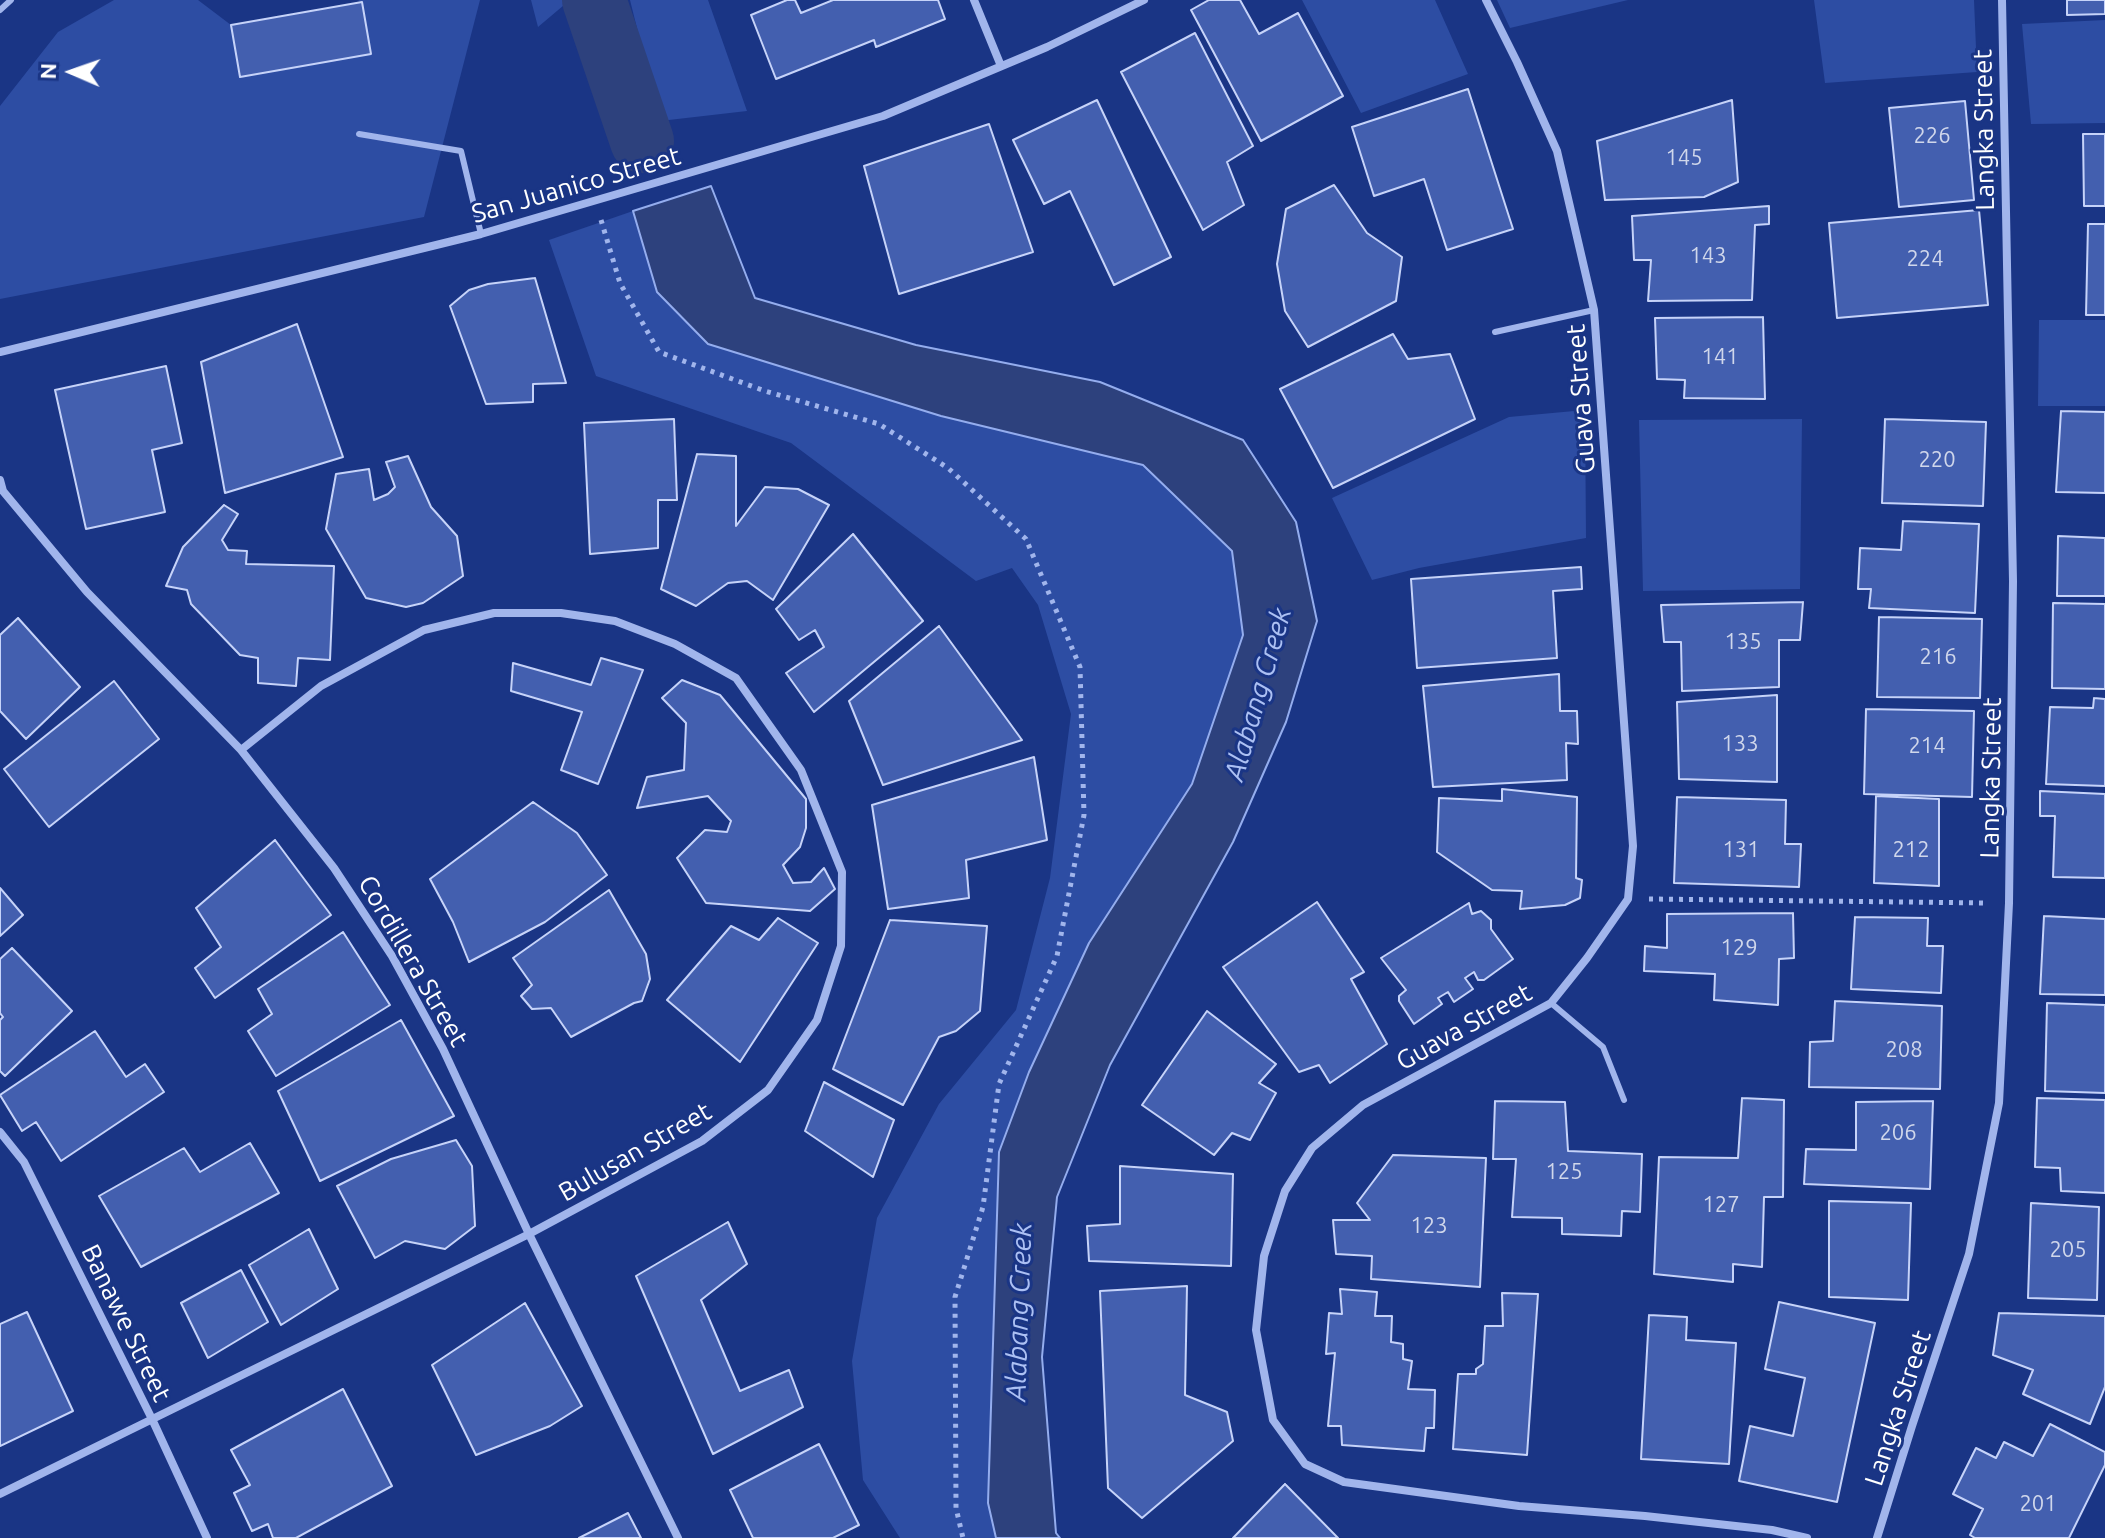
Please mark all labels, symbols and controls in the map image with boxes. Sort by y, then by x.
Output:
north arrow [32,32,112,112]
street label: Langka Street [1967,49,2001,211]
text: N [35,63,60,80]
house number: 226 [1913,123,1951,149]
street label: San Juanico Street [468,140,684,230]
house number: 145 [1665,145,1703,171]
house number: 143 [1689,243,1727,269]
house number: 224 [1906,246,1944,272]
street label: Guava Street [1560,323,1602,475]
house number: 141 [1701,344,1739,370]
house number: 220 [1918,447,1956,473]
water label: Alabang Creek [1217,603,1299,785]
house number: 135 [1724,629,1762,655]
house number: 216 [1919,644,1957,670]
street label: Langka Street [1974,697,2008,859]
house number: 133 [1721,731,1759,757]
house number: 214 [1908,733,1946,759]
house number: 131 [1722,837,1760,863]
house number: 212 [1892,837,1930,863]
street label: Cordillera Street [351,870,475,1052]
house number: 129 [1720,935,1758,961]
street label: Guava Street [1391,977,1537,1077]
house number: 208 [1885,1037,1923,1063]
street label: Bulusan Street [553,1096,717,1208]
house number: 206 [1879,1120,1917,1146]
house number: 125 [1545,1159,1583,1185]
house number: 127 [1702,1192,1740,1218]
house number: 123 [1410,1213,1448,1239]
water label: Alabang Creek [999,1222,1039,1402]
house number: 205 [2049,1237,2087,1263]
street label: Banawe Street [74,1239,178,1407]
street label: Langka Street [1858,1326,1938,1490]
house number: 201 [2019,1491,2057,1517]

